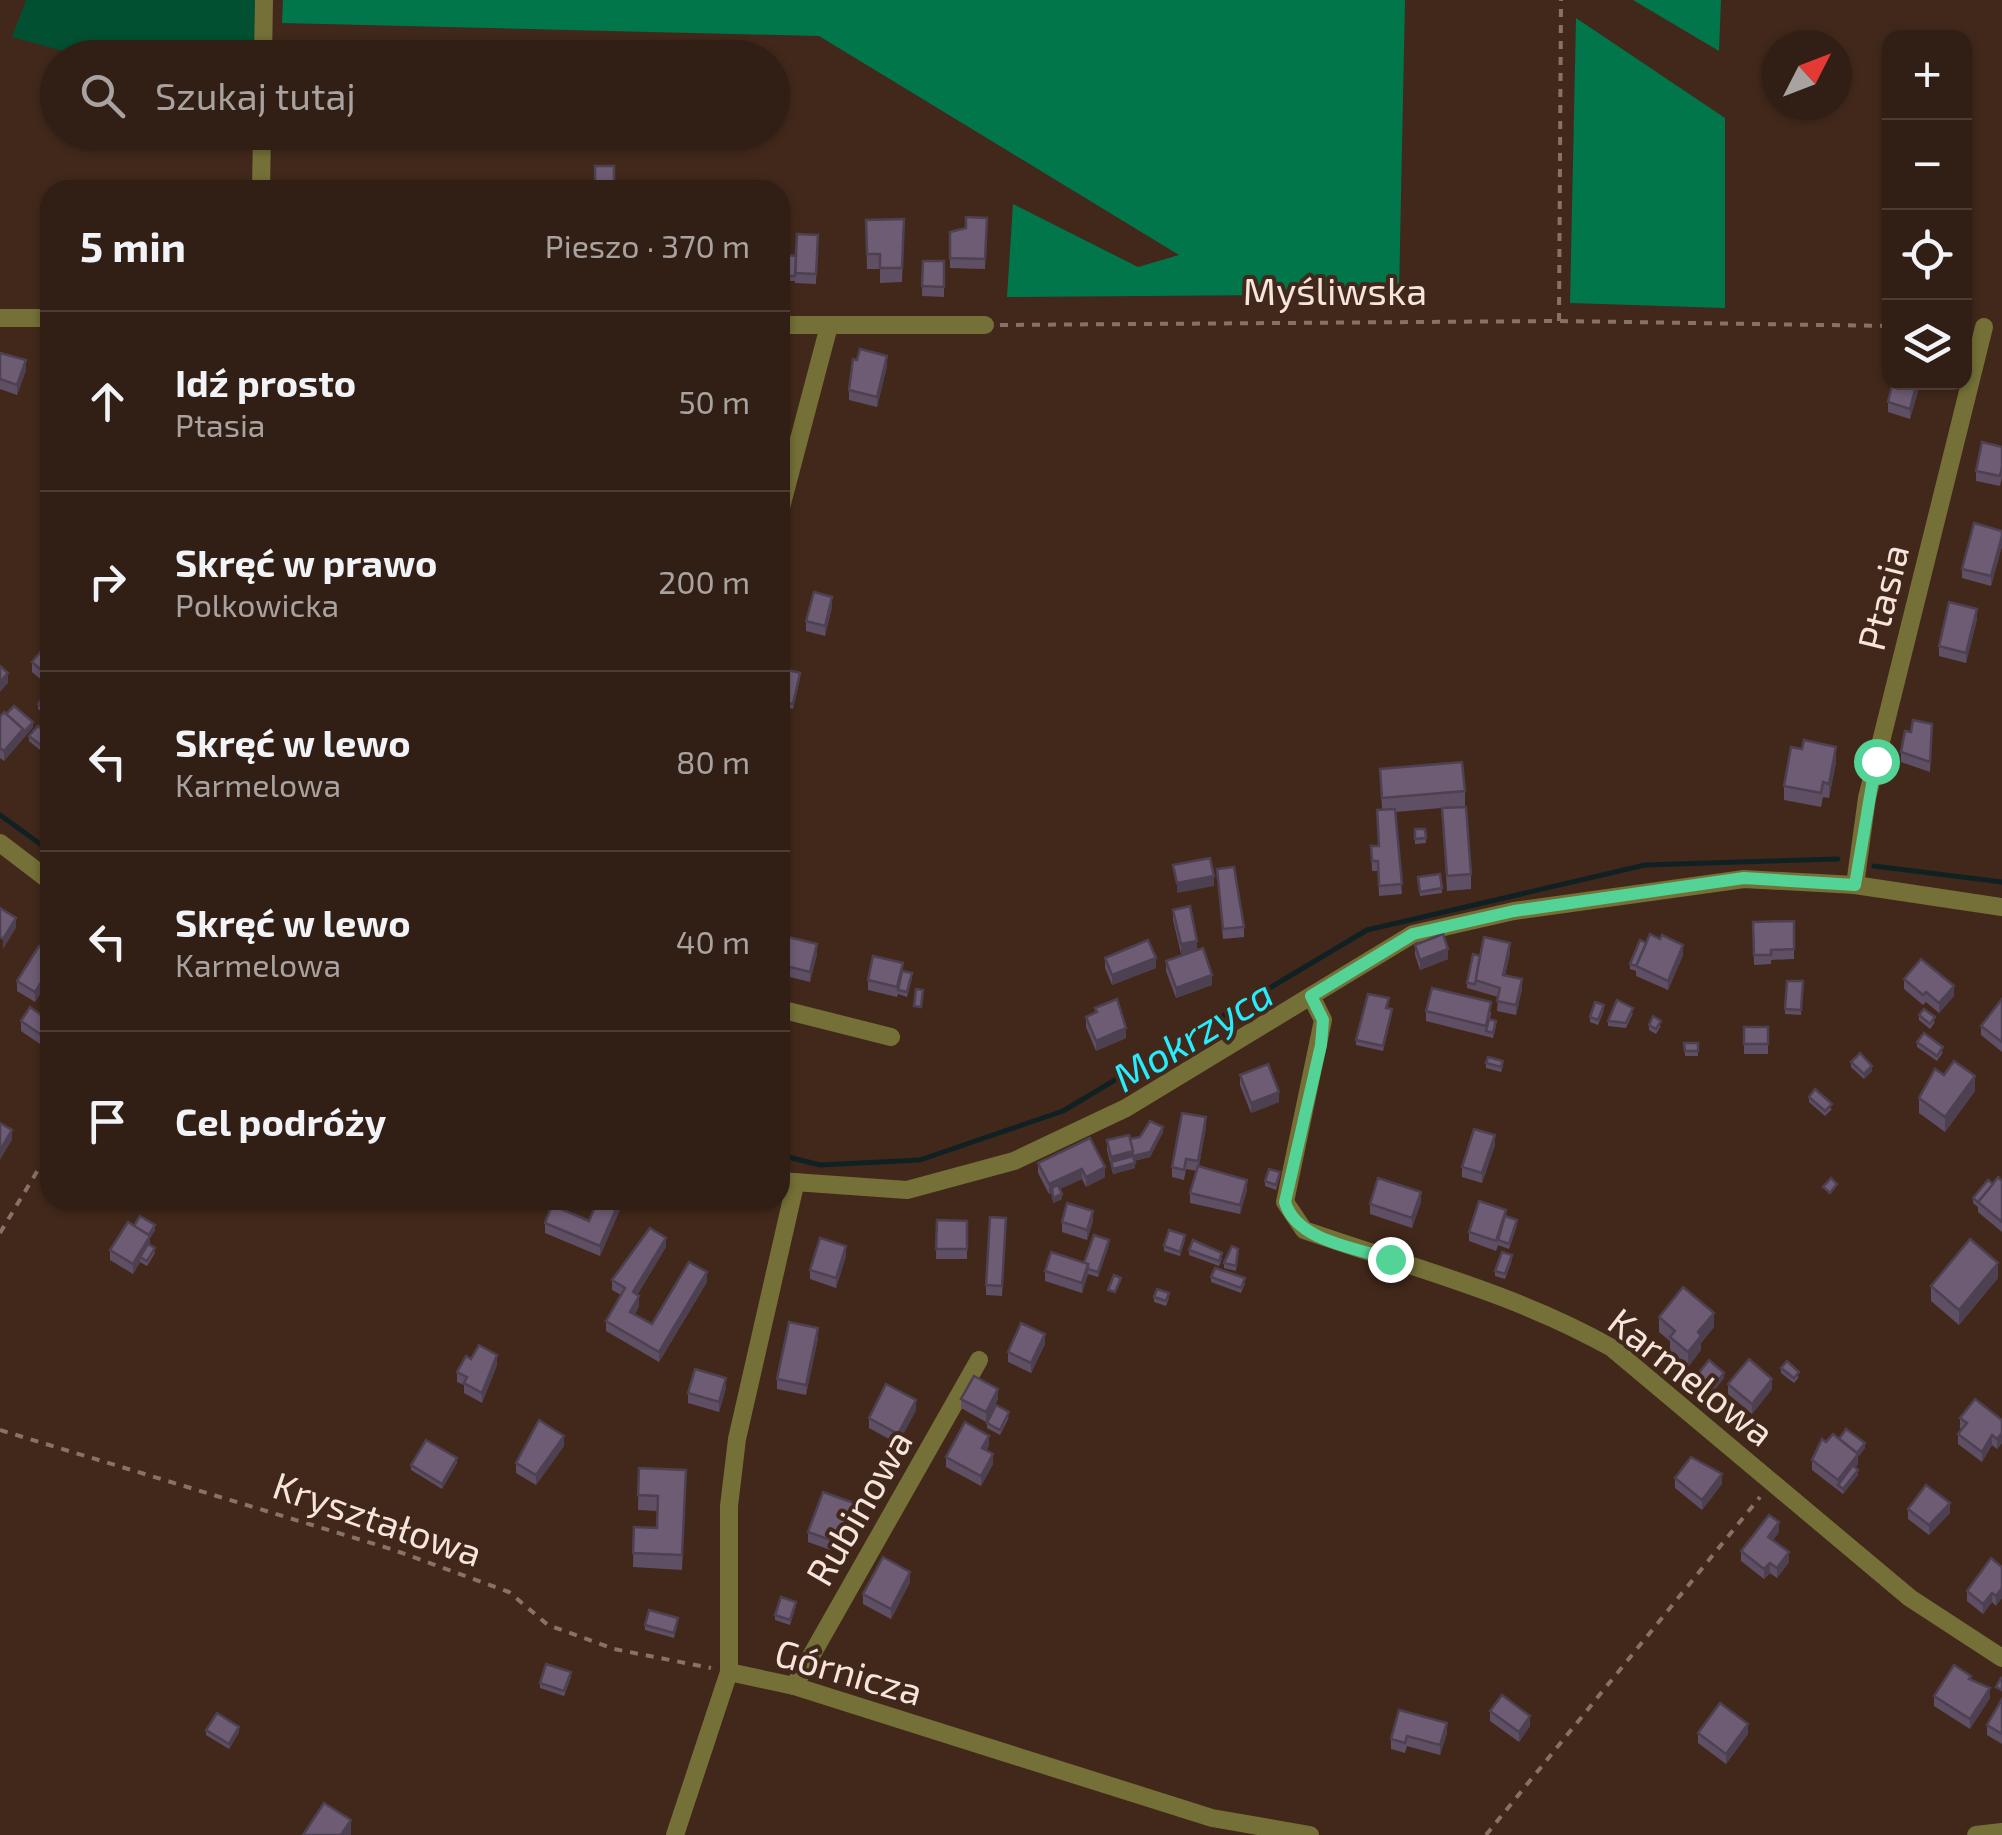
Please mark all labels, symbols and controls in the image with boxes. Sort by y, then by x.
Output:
north arrow [1762,30,1852,120]
map controls [1882,30,1972,390]
button: + [1882,30,1972,120]
search box [40,40,790,150]
icon: search [75,68,130,123]
text: Szukaj tutaj [155,72,356,118]
button: − [1882,120,1972,210]
button: locate [1882,210,1972,300]
text: 5 min [80,220,186,270]
text: Pieszo · 370 m [545,226,750,264]
street label: Myśliwska [1243,267,1427,313]
button: layers [1882,300,1972,390]
text: Idź prosto [175,359,356,405]
icon: ahead [80,374,135,429]
text: 50 m [678,382,750,420]
text: Ptasia [175,405,265,443]
text: Skręć w prawo [175,539,438,585]
street label: Ptasia [1847,539,1917,655]
icon: right [80,554,135,609]
text: 200 m [658,562,750,600]
text: Polkowicka [175,585,339,623]
text: Skręć w lewo [175,719,411,765]
icon: left [80,734,135,789]
route start [1854,739,1900,785]
text: 80 m [676,742,750,780]
text: Karmelowa [175,765,341,803]
text: Skręć w lewo [175,899,411,945]
icon: left [80,914,135,969]
text: 40 m [676,922,750,960]
text: Karmelowa [175,945,341,983]
water label: Mokrzyca [1103,968,1281,1101]
icon: arrive [80,1094,135,1149]
text: Cel podróży [175,1098,386,1144]
route end [1368,1237,1414,1283]
street label: Karmelowa [1600,1297,1784,1455]
street label: Rubinowa [795,1421,921,1593]
street label: Kryształowa [268,1461,488,1575]
street label: Górnicza [770,1628,928,1714]

